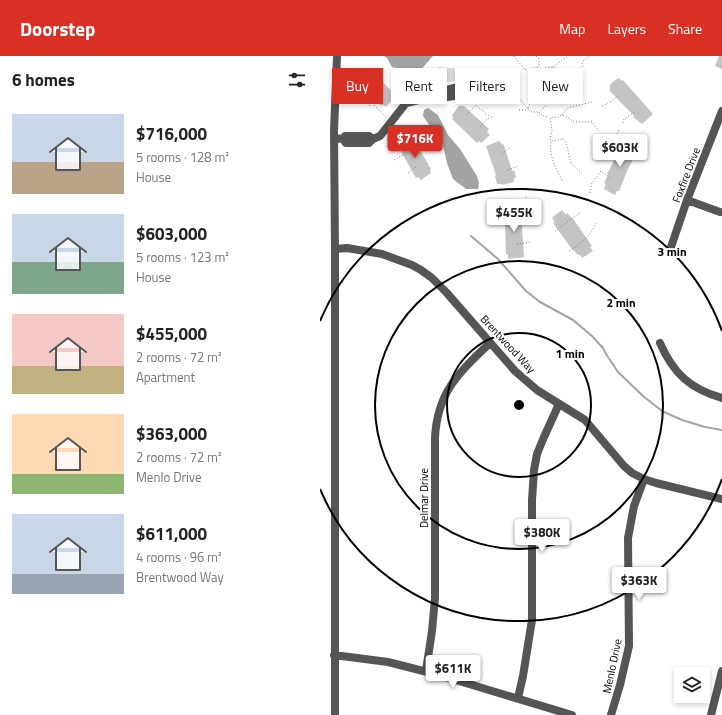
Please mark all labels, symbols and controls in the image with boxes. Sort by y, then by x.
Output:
text: Doorstep [20,14,95,43]
text: Map [559,18,585,39]
text: Layers [607,18,646,39]
text: Share [668,18,702,39]
text: 6 homes [12,67,75,93]
chip: Buy [332,68,383,104]
chip: Rent [391,68,447,104]
chip: Filters [455,68,520,104]
chip: New [528,68,583,104]
icon: filters [286,69,308,91]
text: $716,000 [136,121,207,147]
pin: $716K [387,125,443,159]
text: $716K [397,128,433,148]
icon: home [44,130,92,178]
pin: $603K [592,134,648,168]
text: $603K [602,137,638,157]
street label: Foxfire Drive [668,145,704,205]
text: 5 rooms · 128 m² [136,147,229,167]
text: House [136,167,171,187]
pin: $455K [486,199,542,233]
text: $455K [496,202,532,222]
text: $603,000 [136,221,207,247]
icon: home [44,230,92,278]
text: 3 min [657,242,687,261]
text: 5 rooms · 123 m² [136,247,229,267]
text: House [136,267,171,287]
text: 2 min [606,293,636,312]
street label: Brentwood Way [477,311,540,377]
text: $455,000 [136,321,207,347]
icon: home [44,330,92,378]
text: 1 min [555,344,585,363]
text: 2 rooms · 72 m² [136,347,222,367]
text: Apartment [136,367,195,387]
centre of rings [512,398,526,412]
text: $363,000 [136,421,207,447]
icon: home [44,430,92,478]
text: 2 rooms · 72 m² [136,447,222,467]
text: Menlo Drive [136,467,202,487]
street label: Delmar Drive [416,467,432,528]
pin: $380K [514,519,570,553]
text: $611,000 [136,521,207,547]
text: $380K [524,522,560,542]
icon: home [44,530,92,578]
text: 4 rooms · 96 m² [136,547,222,567]
text: Brentwood Way [136,567,224,587]
pin: $363K [611,567,667,601]
text: $363K [621,570,657,590]
street label: Menlo Drive [598,637,626,695]
pin: $611K [425,655,481,689]
text: $611K [435,658,471,678]
map controls [674,667,710,703]
button: layers [674,667,710,703]

